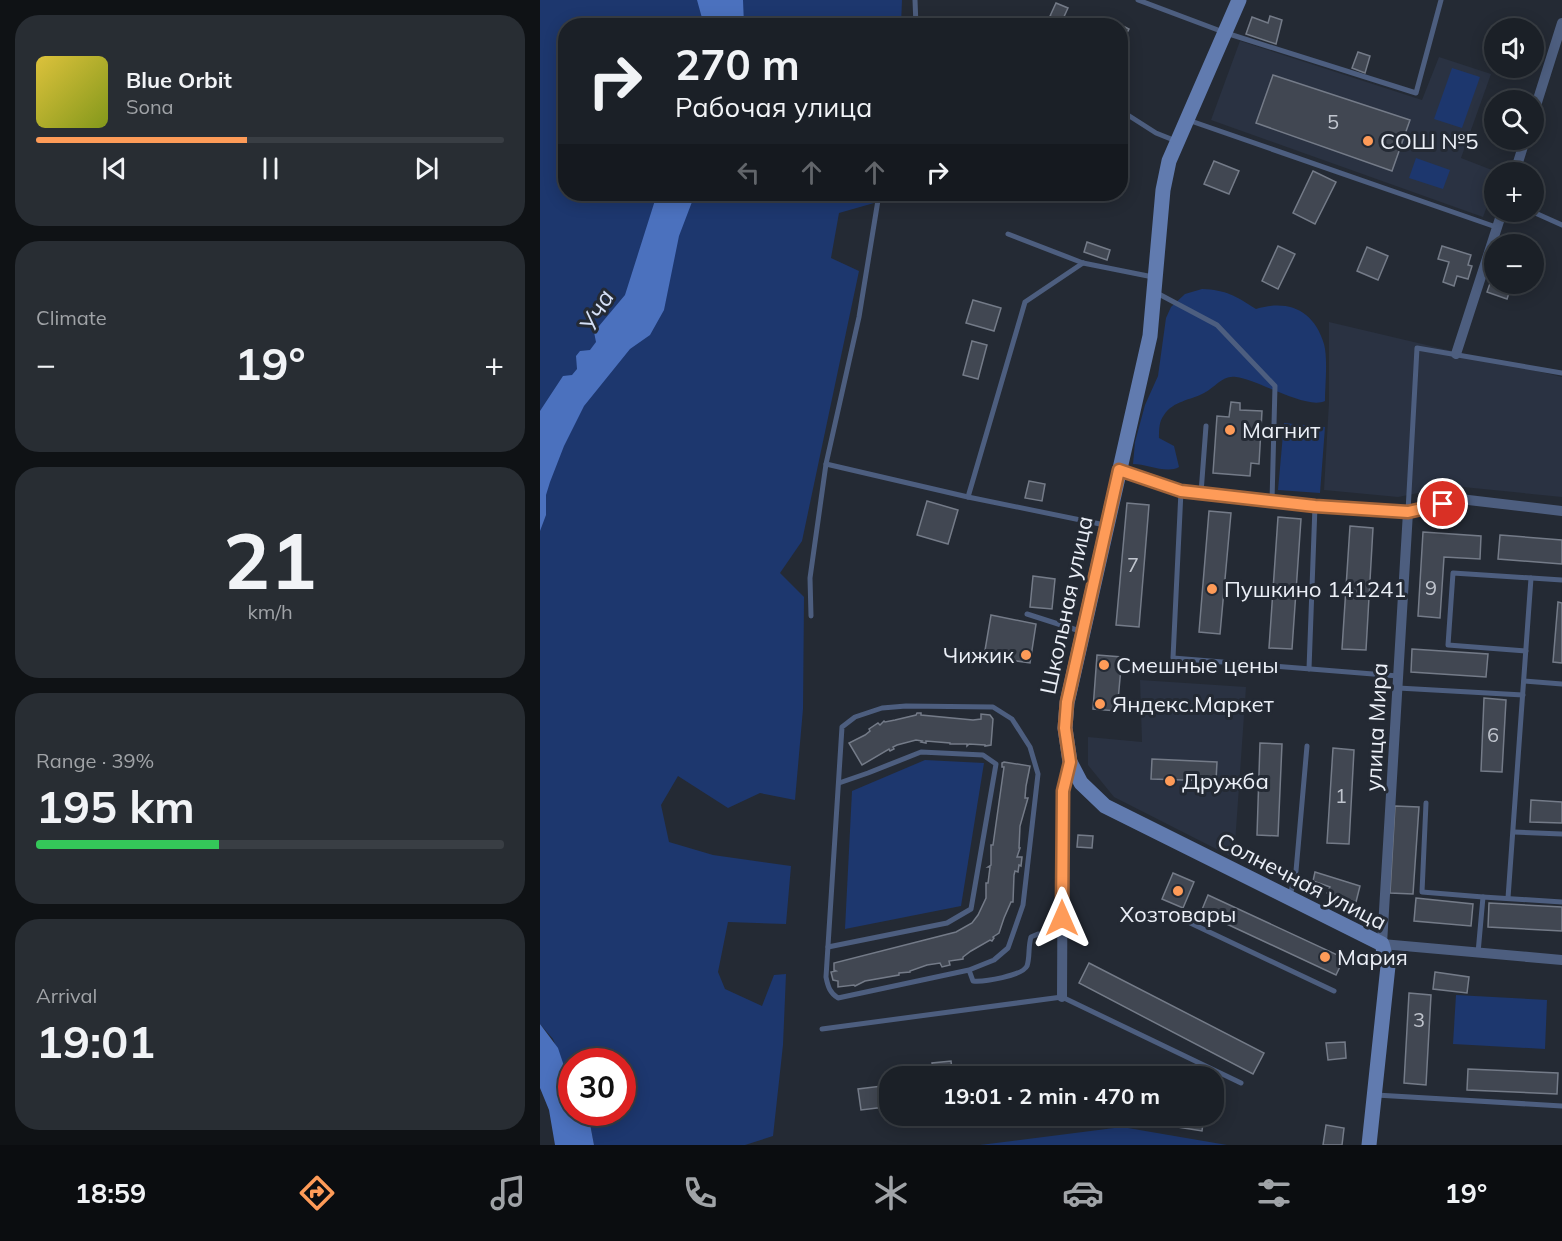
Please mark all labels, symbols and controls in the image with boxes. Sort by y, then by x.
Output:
map controls [1484,18,1544,294]
button: sound [1484,18,1544,78]
text: 270 m [675,38,800,91]
icon: right [576,42,654,120]
text: Blue Orbit [126,66,232,94]
text: Рабочая улица [675,90,872,124]
button: search [1484,90,1544,150]
text: Sona [126,94,174,119]
house number: 5 [1327,109,1339,134]
place label: СОШ №5 [1380,127,1478,155]
marker: СОШ №5 [1361,134,1375,148]
icon: previous [98,152,131,185]
icon: pause [254,152,287,185]
icon: next [410,152,443,185]
icon: left [732,156,765,189]
icon: ahead [795,156,828,189]
icon: ahead [858,156,891,189]
icon: right [921,156,954,189]
button: + [1484,162,1544,222]
button: − [1484,234,1544,294]
water label: Уча [572,284,620,337]
text: Climate [36,305,107,330]
text: 19° [234,335,306,391]
text: − [36,343,56,384]
text: + [484,343,504,384]
place label: Магнит [1242,416,1320,444]
marker: Магнит [1223,423,1237,437]
pin [1417,478,1468,529]
icon: arrive [1426,487,1459,520]
text: 21 [223,511,317,609]
street label: Школьная улица [1033,513,1099,697]
house number: 7 [1127,552,1139,577]
place label: Пушкино 141241 [1224,575,1407,603]
house number: 9 [1425,575,1437,600]
marker: Пушкино 141241 [1205,582,1219,596]
text: km/h [247,599,293,624]
place label: Чижик [943,641,1014,669]
marker: Чижик [1019,648,1033,662]
place label: Смешные цены [1116,651,1279,679]
marker: Смешные цены [1097,658,1111,672]
street label: улица Мира [1359,662,1393,792]
place label: Яндекс.Маркет [1112,690,1274,718]
marker: Яндекс.Маркет [1093,697,1107,711]
house number: 6 [1487,722,1499,747]
text: Range · 39% [36,748,154,773]
place label: Дружба [1182,767,1269,795]
marker: Дружба [1163,774,1177,788]
text: 195 km [36,778,195,834]
house number: 1 [1335,783,1347,808]
street label: Солнечная улица [1213,826,1391,936]
marker: Хозтовары [1171,884,1185,898]
position arrow [1030,886,1094,950]
place label: Хозтовары [1120,900,1236,928]
place label: Мария [1337,943,1408,971]
marker: Мария [1318,950,1332,964]
text: Arrival [36,983,97,1008]
house number: 3 [1413,1007,1425,1032]
text: 19:01 [36,1013,155,1069]
speed limit sign: 30 [558,1048,636,1126]
text: 19:01 · 2 min · 470 m [943,1082,1160,1110]
icon: directions [296,1172,338,1214]
icon: music [487,1172,529,1214]
icon: phone [679,1172,721,1214]
icon: climate [870,1172,912,1214]
icon: car [1062,1172,1104,1214]
icon: filters [1253,1172,1295,1214]
text: 18:59 [75,1176,146,1210]
text: 19° [1445,1176,1487,1210]

